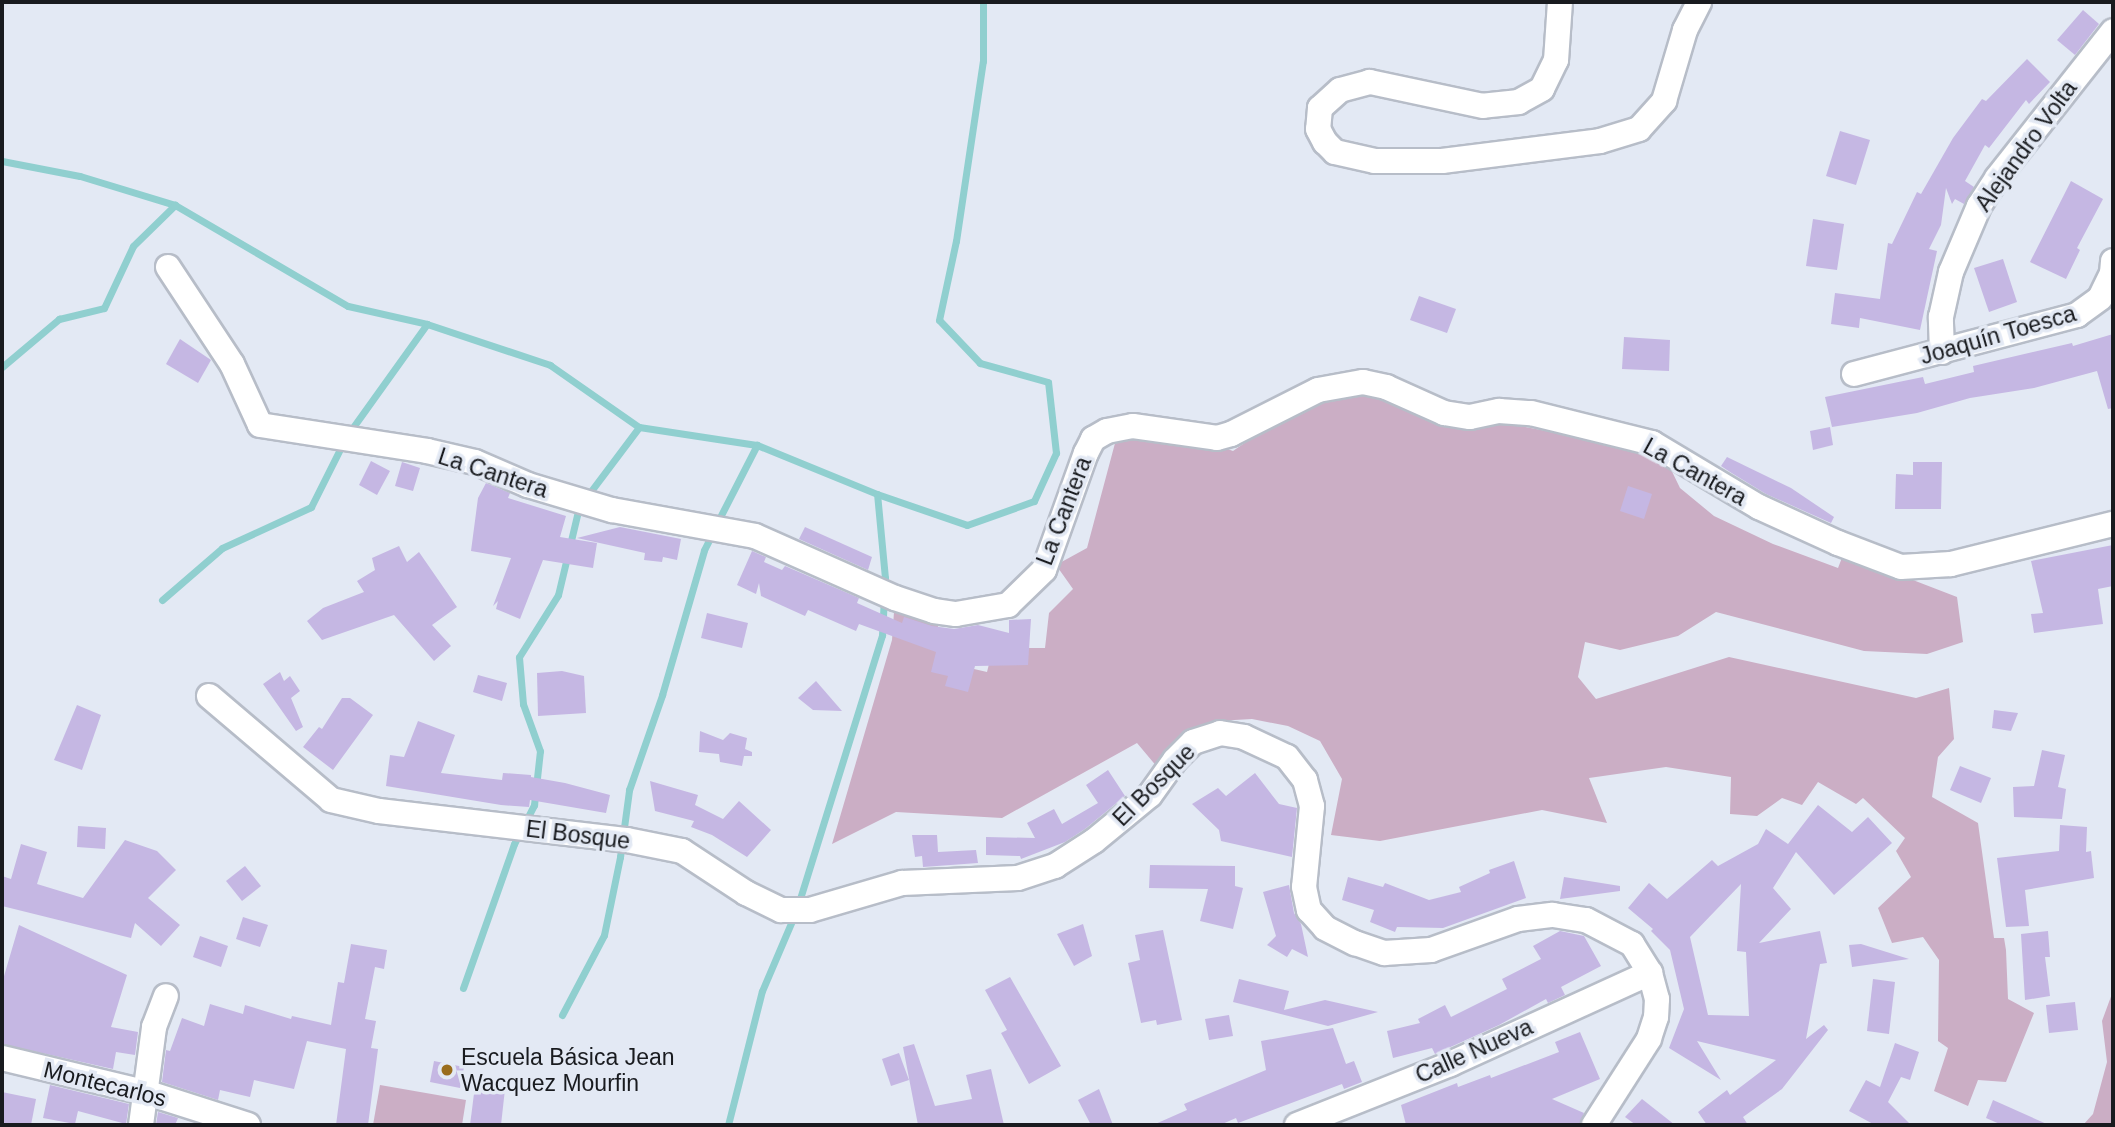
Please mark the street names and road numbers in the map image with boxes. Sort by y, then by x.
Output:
street label: Alejandro Volta [1969,75,2083,217]
street label: Joaquín Toesca [1917,300,2079,370]
street label: La Cantera [1639,432,1751,512]
street label: La Cantera [435,442,551,504]
street label: La Cantera [1031,453,1097,569]
street label: El Bosque [1107,738,1201,832]
street label: El Bosque [524,815,632,855]
street label: Calle Nueva [1411,1013,1537,1089]
street label: Montecarlos [41,1055,169,1113]

